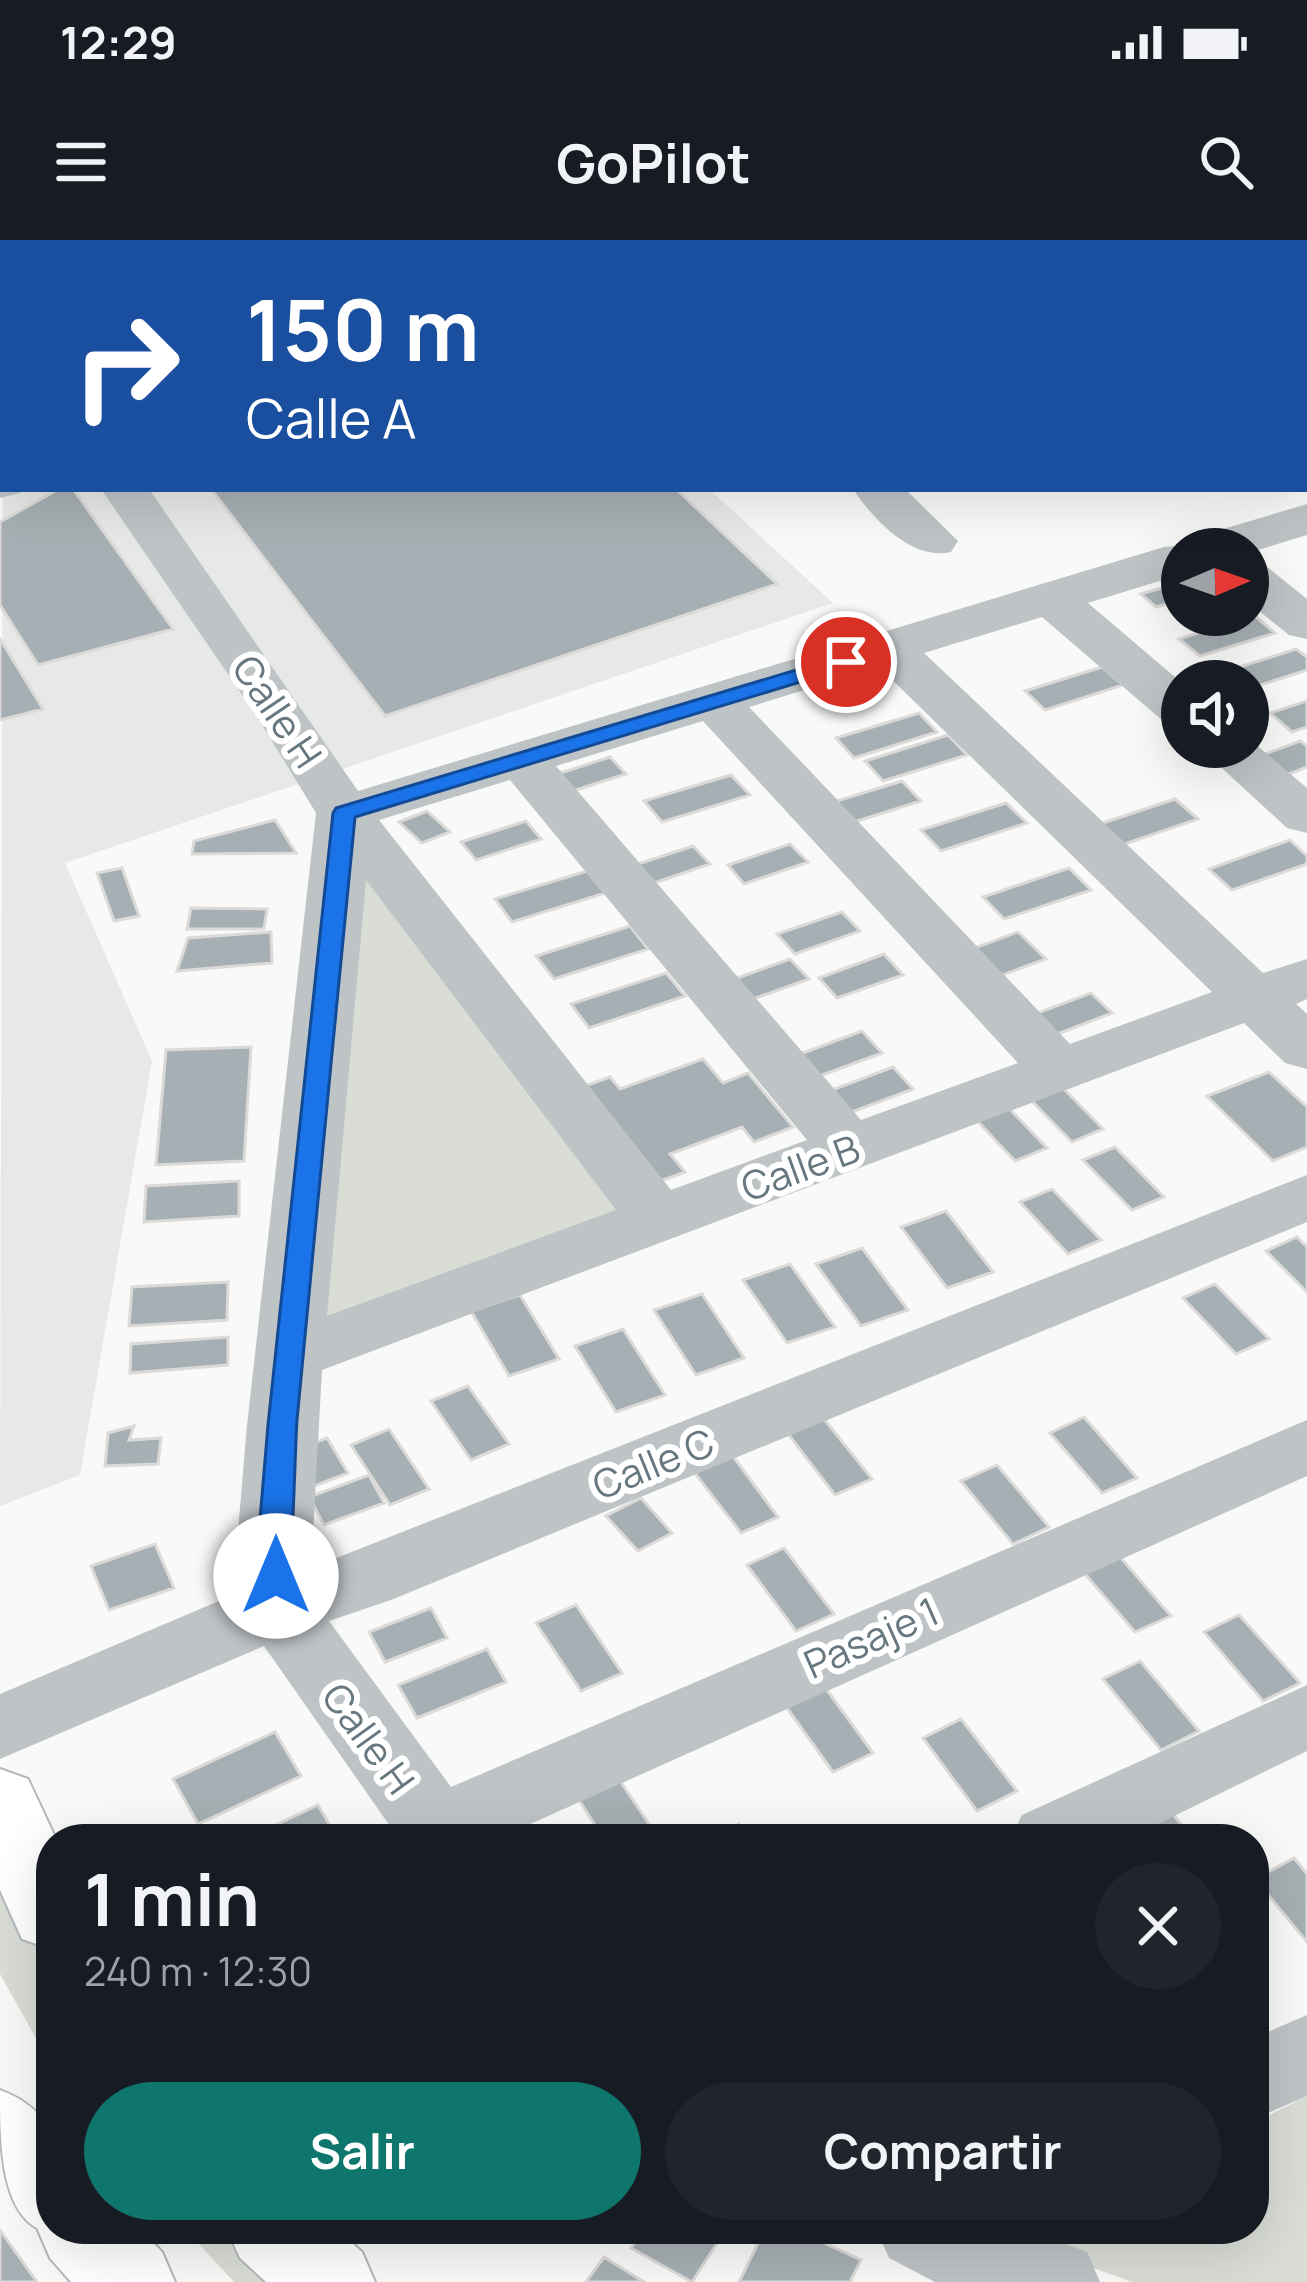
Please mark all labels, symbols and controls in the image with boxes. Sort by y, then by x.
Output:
text: 12:29 [60,11,177,73]
text: GoPilot [556,125,751,199]
icon: menu [48,129,114,195]
icon: search [1193,129,1259,195]
text: 150 m [246,271,480,386]
icon: right [48,288,204,444]
text: Calle A [246,380,416,454]
north arrow [1161,528,1269,636]
map controls [1161,528,1269,768]
pin [795,611,897,713]
icon: arrive [813,629,879,695]
street label: Calle H [221,644,335,778]
button: sound [1161,660,1269,768]
street label: Calle B [733,1121,867,1213]
street label: Calle C [584,1414,722,1512]
position arrow [213,1513,339,1639]
street label: Pasaje 1 [795,1583,947,1691]
street label: Calle H [310,1672,428,1804]
text: 1 min [84,1849,260,1948]
button: close [1095,1863,1221,1989]
text: 240 m · 12:30 [84,1944,312,1998]
button: Salir [84,2082,641,2220]
button: Compartir [665,2082,1221,2220]

